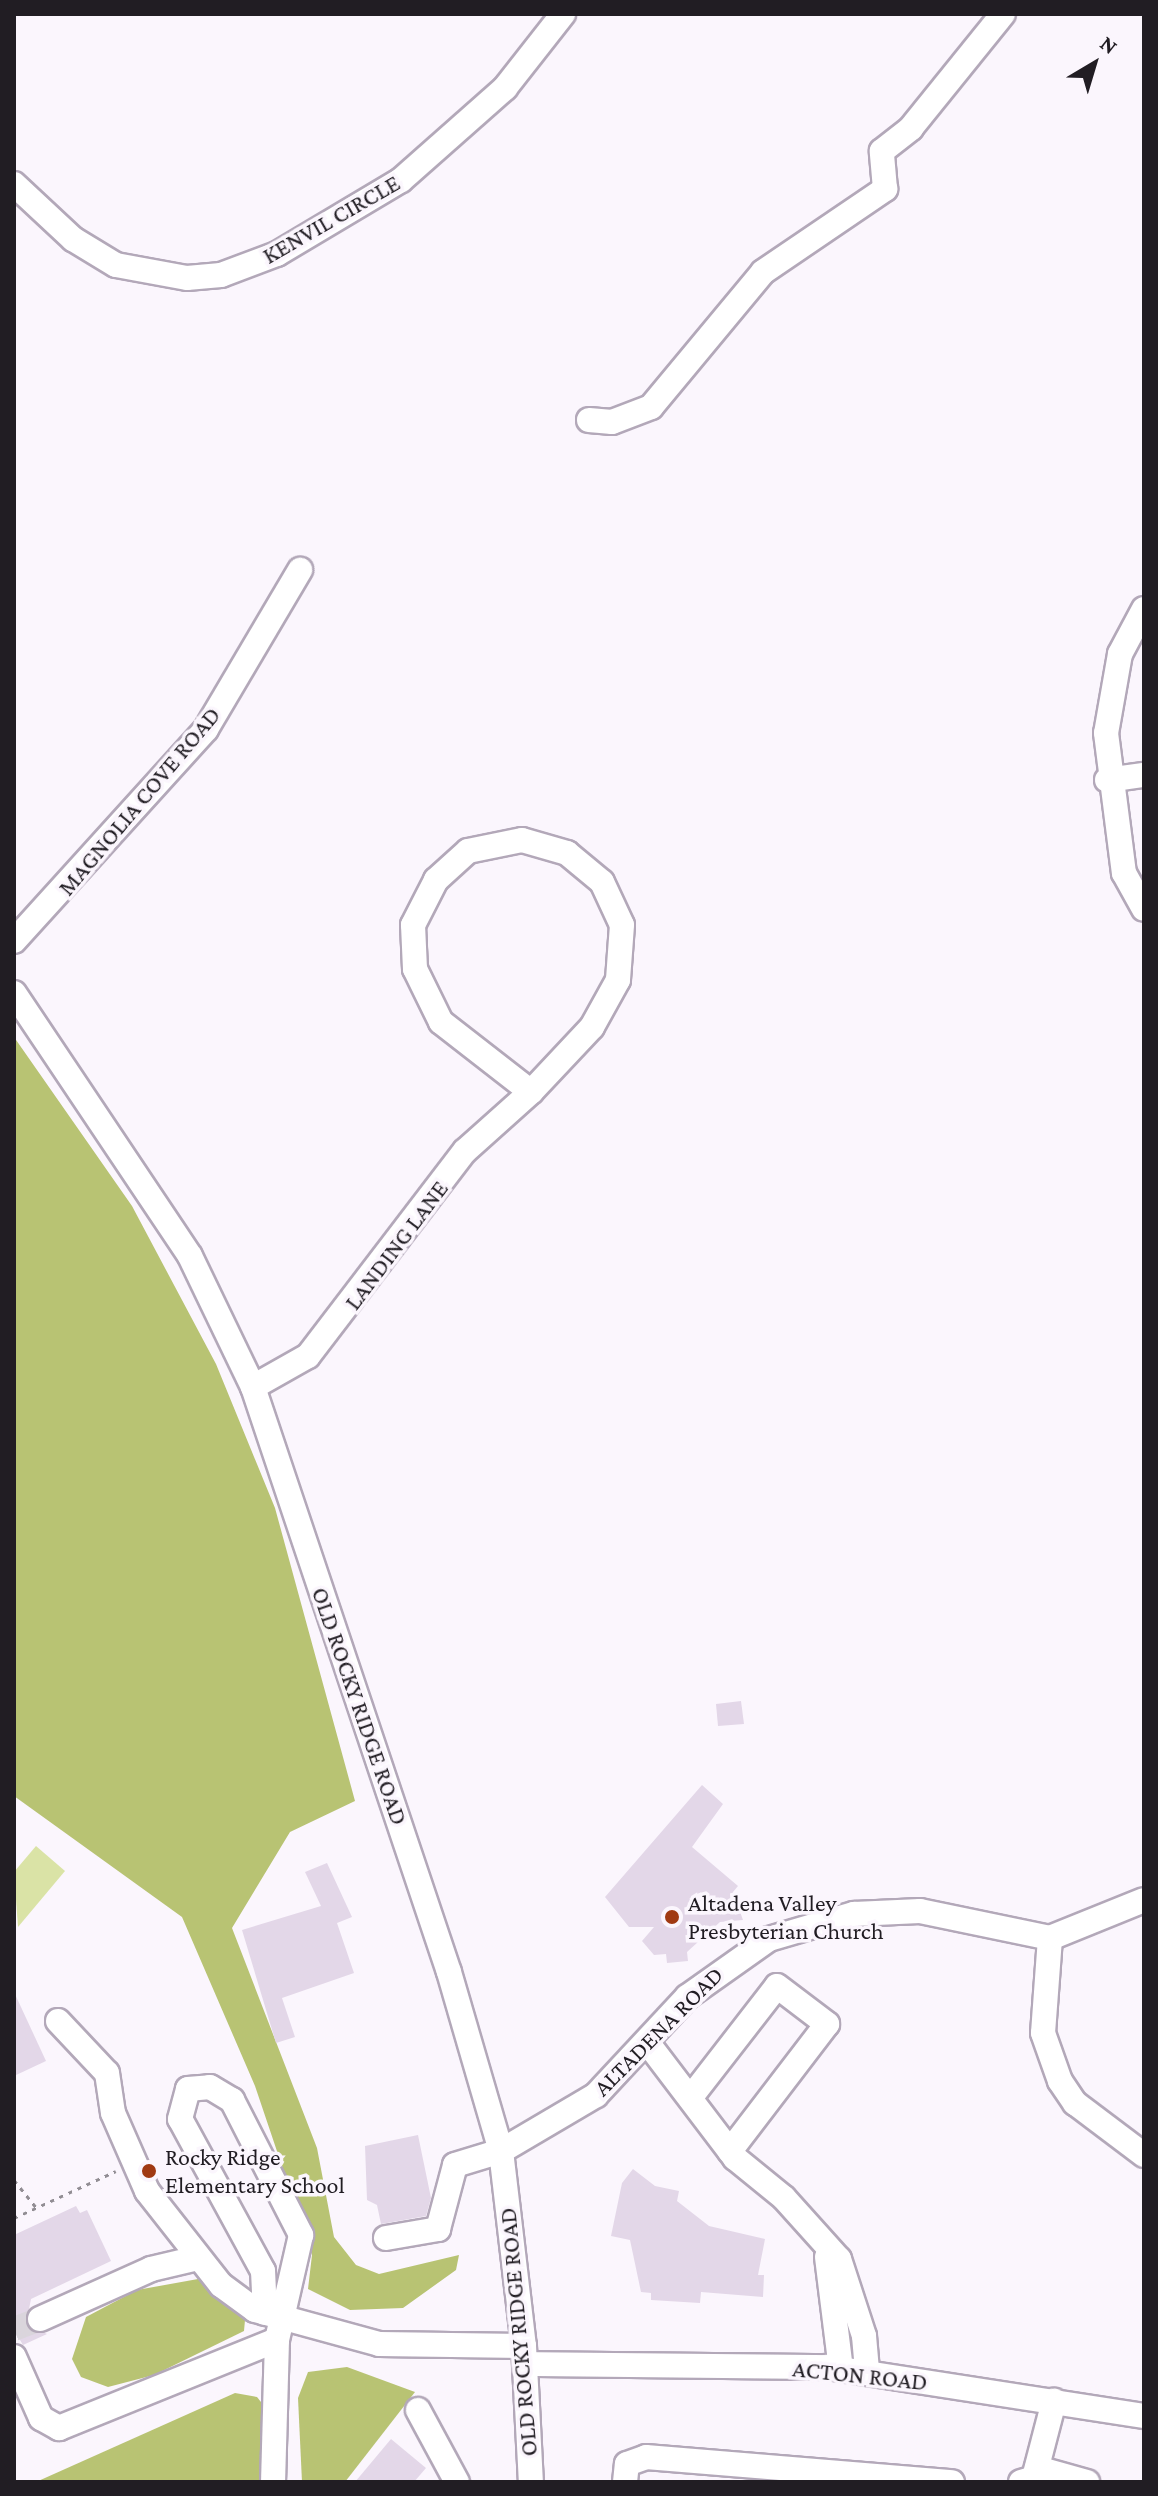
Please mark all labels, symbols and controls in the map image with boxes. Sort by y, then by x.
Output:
north arrow [1054,24,1134,104]
text: N [1095,30,1123,59]
street label: KENVIL CIRCLE [257,168,405,270]
street label: MAGNOLIA COVE ROAD [52,701,226,901]
street label: LANDING LANE [338,1175,454,1315]
street label: OLD ROCKY RIDGE ROAD [306,1583,414,1829]
place label: Altadena Valley Presbyterian Church [688,1889,884,1945]
marker: Altadena Valley Presbyterian Church [663,1908,681,1926]
street label: ALTADENA ROAD [587,1960,729,2102]
place label: Rocky Ridge Elementary School [165,2143,345,2199]
marker: Rocky Ridge Elementary School [140,2162,158,2180]
street label: OLD ROCKY RIDGE ROAD [493,2206,543,2458]
street label: ACTON ROAD [791,2354,929,2396]

